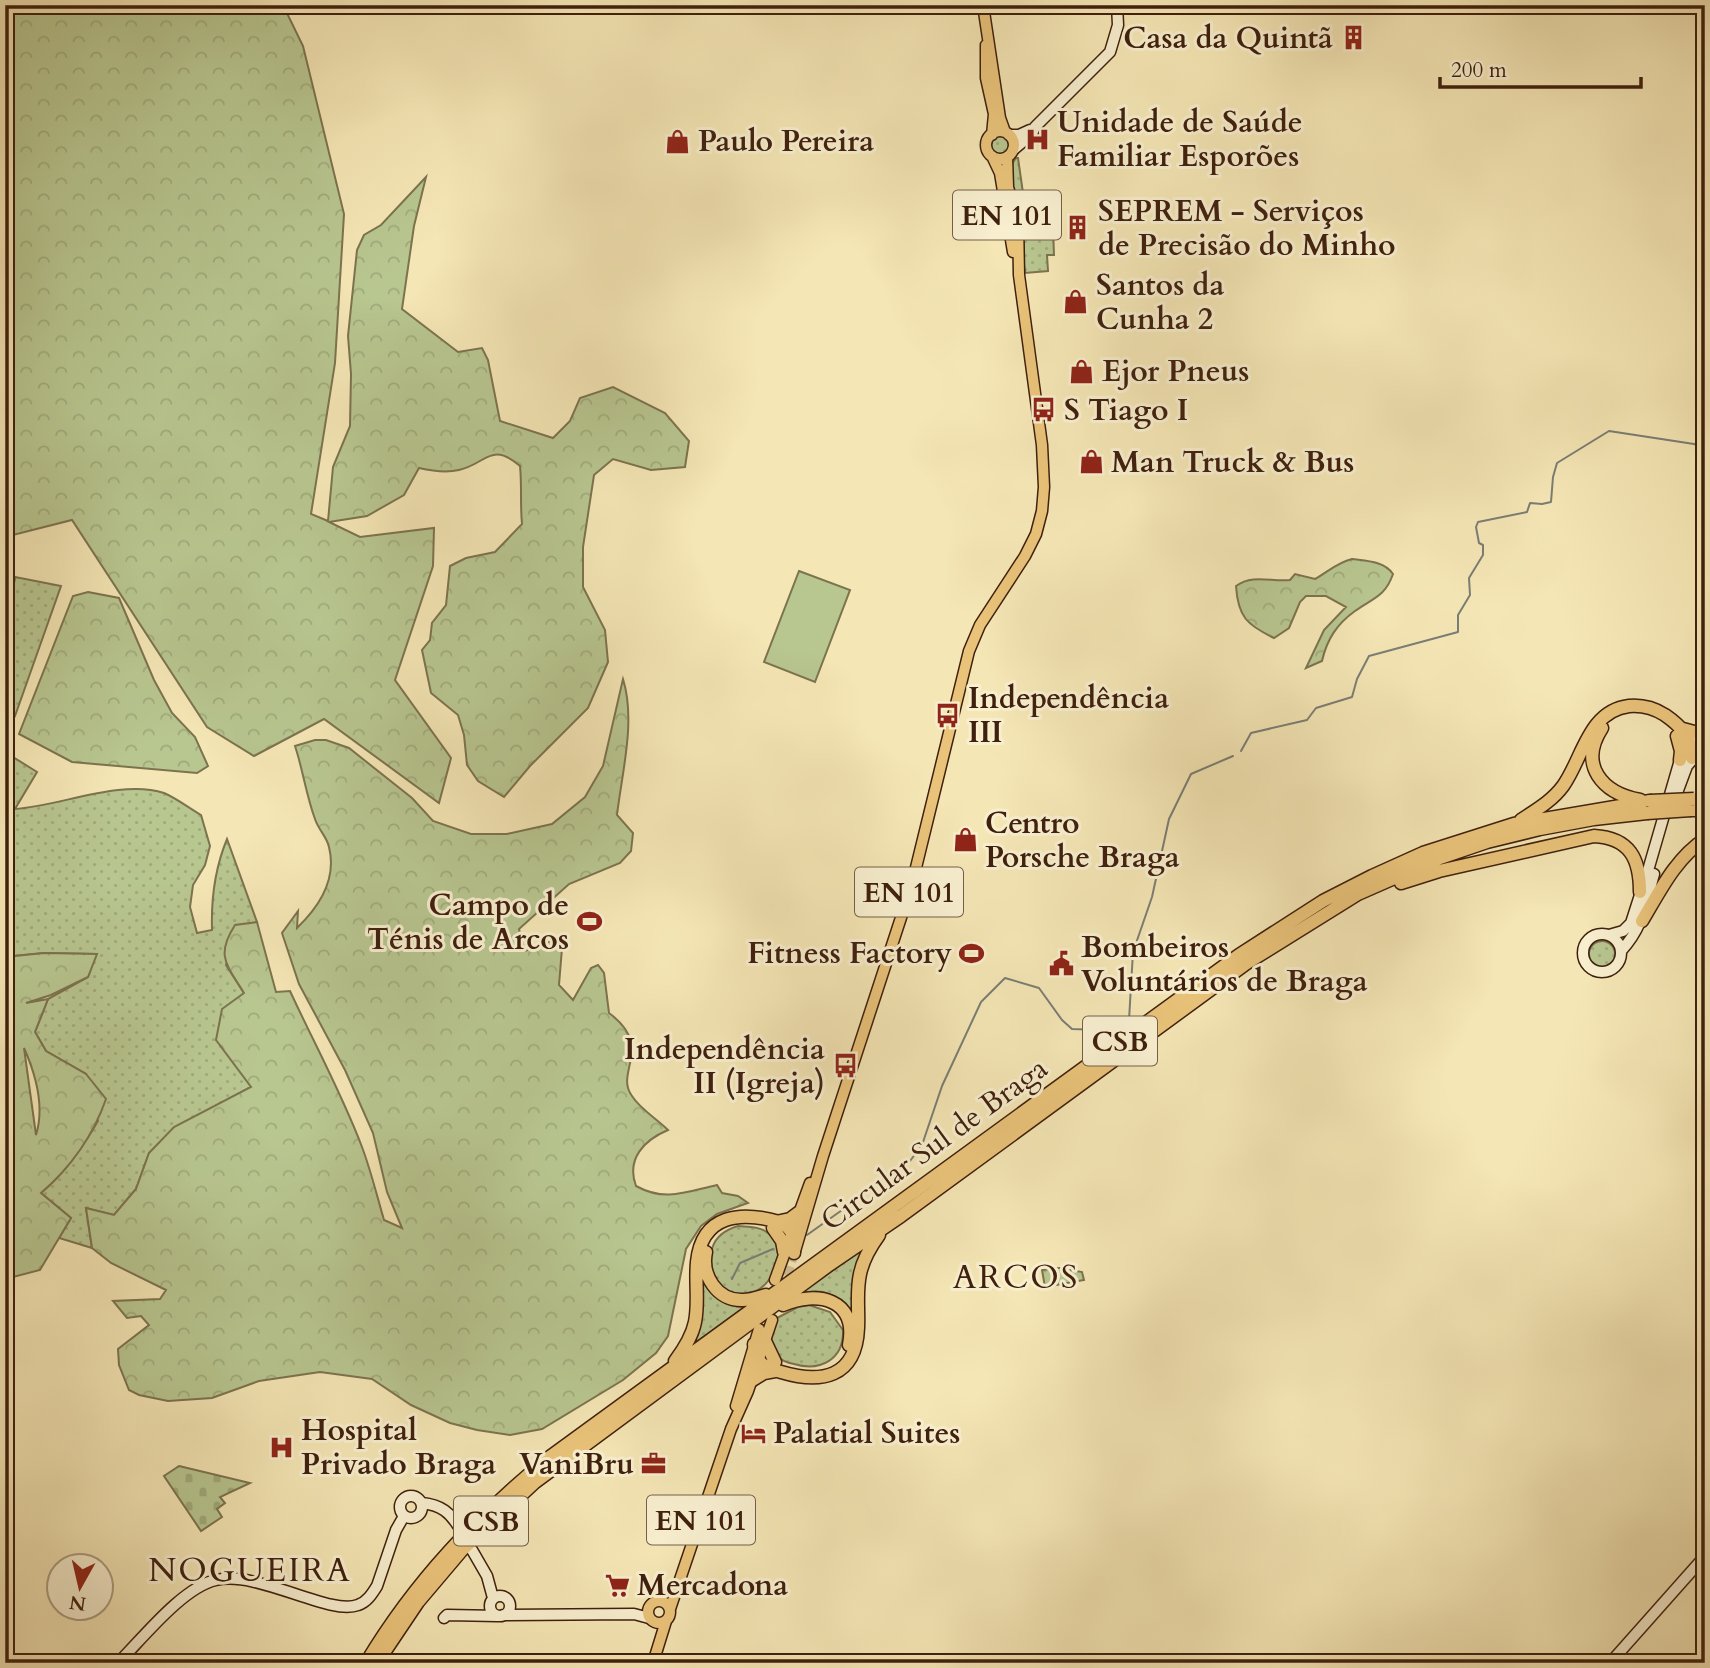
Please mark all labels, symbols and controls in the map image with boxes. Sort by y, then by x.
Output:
place label: Casa da Quintã [1123,18,1333,59]
building icon: Casa da Quintã [1339,24,1367,52]
scale bar [1440,46,1642,90]
text: 200 m [1451,56,1507,85]
place label: Unidade de Saúde Familiar Esporões [1057,102,1303,177]
place label: Paulo Pereira [698,121,874,162]
hospital icon: Unidade de Saúde Familiar Esporões [1023,125,1051,153]
shop icon: Paulo Pereira [664,127,692,155]
road number: EN 101 [953,190,1061,240]
place label: SEPREM - Serviços de Precisão do Minho [1098,191,1396,266]
building icon: SEPREM - Serviços de Precisão do Minho [1064,214,1092,242]
place label: Santos da Cunha 2 [1096,265,1224,340]
shop icon: Santos da Cunha 2 [1062,288,1090,316]
place label: Ejor Pneus [1102,351,1249,392]
shop icon: Ejor Pneus [1068,357,1096,385]
place label: S Tiago I [1064,390,1188,431]
bus stop icon: S Tiago I [1030,396,1058,424]
place label: Man Truck & Bus [1111,442,1354,483]
shop icon: Man Truck & Bus [1077,448,1105,476]
place label: Independência III [968,678,1169,753]
bus stop icon: Independência III [934,701,962,729]
place label: Centro Porsche Braga [985,803,1180,878]
shop icon: Centro Porsche Braga [951,826,979,854]
road number: EN 101 [855,868,963,917]
place label: Campo de Ténis de Arcos [367,885,569,960]
sports icon: Campo de Ténis de Arcos [575,908,603,936]
place label: Bombeiros Voluntários de Braga [1081,927,1368,1002]
place label: Fitness Factory [747,933,952,974]
sports icon: Fitness Factory [958,939,986,967]
public building icon: Bombeiros Voluntários de Braga [1047,950,1075,978]
road number: CSB [1083,1016,1157,1066]
place label: Independência II (Igreja) [624,1029,825,1104]
street label: Circular Sul de Braga [813,1048,1056,1241]
bus stop icon: Independência II (Igreja) [831,1052,859,1080]
district label: ARCOS [953,1255,1079,1300]
place label: Hospital Privado Braga [301,1410,496,1485]
place label: Palatial Suites [773,1413,960,1454]
hotel icon: Palatial Suites [739,1419,767,1447]
hospital icon: Hospital Privado Braga [267,1433,295,1461]
place label: VaniBru [519,1444,634,1485]
office icon: VaniBru [640,1450,668,1478]
road number: CSB [454,1496,528,1546]
road number: EN 101 [647,1496,755,1544]
district label: NOGUEIRA [148,1548,352,1593]
north arrow [46,1552,116,1622]
place label: Mercadona [637,1565,788,1606]
supermarket icon: Mercadona [603,1571,631,1599]
text: N [67,1589,88,1617]

